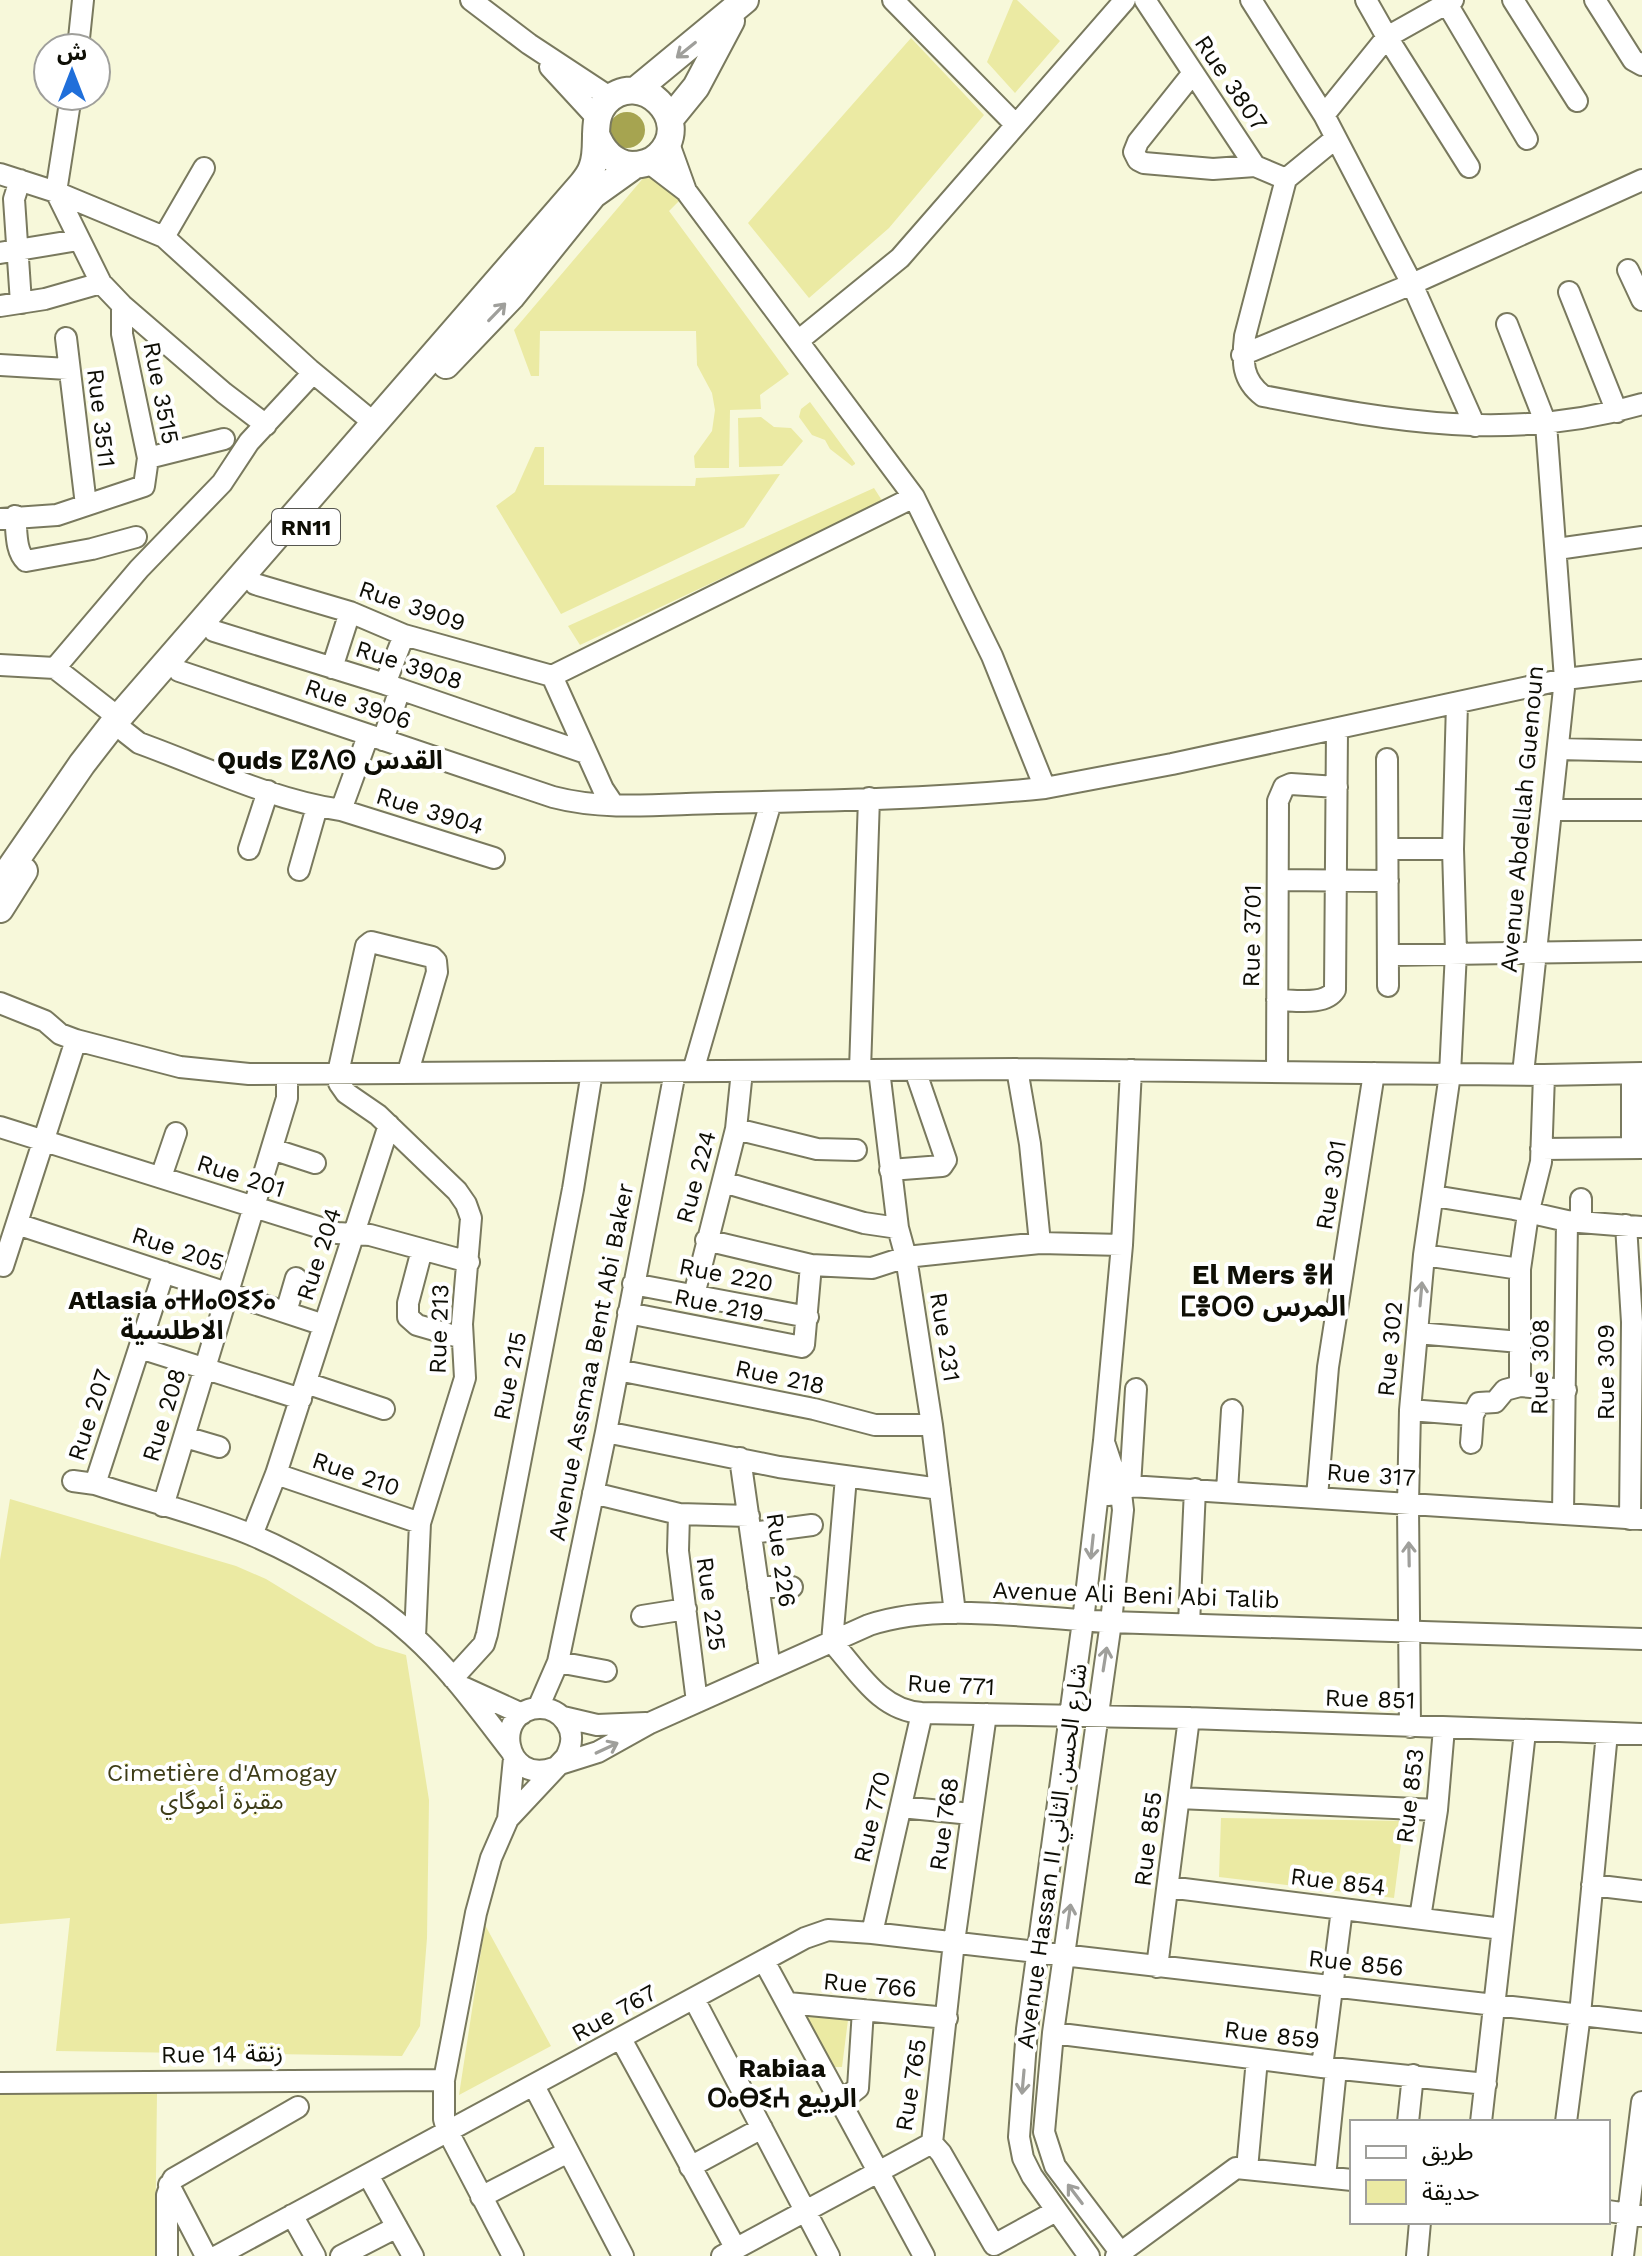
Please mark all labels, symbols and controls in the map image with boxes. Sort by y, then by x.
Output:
street label: Rue 3807 [1189,30,1273,136]
north arrow [32,32,112,112]
text: ش [57,40,87,65]
one-way arrow [676,41,697,59]
one-way arrow [487,303,506,322]
street label: Rue 3515 [137,339,185,447]
street label: Rue 3511 [81,367,121,469]
road number: RN11 [272,509,340,545]
street label: Rue 3909 [355,575,469,637]
street label: Rue 3908 [352,635,466,695]
street label: Avenue Abdellah Guenoun [1495,664,1549,974]
street label: Rue 3906 [301,673,415,735]
district label: Quds ⵇⵓⴷⵙ القدس [217,745,443,775]
street label: Rue 3904 [373,781,487,841]
street label: Rue 3701 [1237,884,1267,988]
street label: Rue 224 [670,1128,722,1226]
street label: Rue 301 [1310,1138,1352,1232]
street label: Rue 201 [193,1149,289,1203]
street label: Avenue Assmaa Bent Abi Baker [543,1181,639,1543]
street label: Rue 204 [291,1204,347,1304]
street label: Rue 205 [128,1221,228,1277]
street label: Rue 220 [676,1252,776,1298]
district label: El Mers ⴻⵍ ⵎⴻⵔⵙ المرس [1180,1258,1346,1323]
one-way arrow [1414,1281,1429,1308]
street label: Rue 219 [672,1283,766,1327]
street label: Rue 213 [423,1284,455,1374]
district label: Atlasia ⴰⵜⵍⴰⵙⵉⵢⴰ الاطلسية [68,1285,276,1345]
street label: Rue 231 [924,1290,966,1384]
street label: Rue 302 [1372,1300,1408,1398]
street label: Rue 308 [1525,1319,1555,1415]
street label: Rue 309 [1592,1324,1620,1420]
street label: Rue 215 [488,1329,532,1423]
street label: Rue 218 [733,1354,827,1400]
street label: Rue 208 [137,1365,191,1465]
street label: Rue 207 [62,1366,118,1464]
street label: Rue 210 [309,1446,403,1502]
street label: Rue 317 [1325,1458,1417,1492]
street label: Rue 226 [761,1511,801,1609]
one-way arrow [1084,1533,1099,1560]
one-way arrow [1401,1541,1416,1568]
street label: Rue 225 [691,1555,731,1653]
street label: Avenue Ali Beni Abi Talib [992,1576,1280,1614]
one-way arrow [1099,1647,1114,1672]
street label: Avenue Hassan II شارع الحسن الثاني [1011,1662,1097,2051]
street label: Rue 771 [906,1669,996,1701]
street label: Rue 851 [1324,1683,1416,1715]
one-way arrow [595,1740,619,1755]
street label: Rue 853 [1390,1747,1430,1845]
park label: Cimetière d'Amogay مقبرة أموگاي [107,1759,338,1820]
street label: Rue 770 [848,1769,896,1865]
street label: Rue 768 [924,1776,964,1872]
street label: Rue 855 [1128,1790,1168,1888]
street label: Rue 854 [1289,1862,1387,1902]
one-way arrow [1062,1904,1077,1929]
street label: Rue 856 [1307,1944,1405,1982]
street label: Rue 766 [822,1967,918,2003]
street label: Rue 767 [567,1978,661,2048]
street label: Rue 859 [1223,2015,1321,2055]
street label: Rue 765 [890,2037,932,2133]
street label: Rue 14 زنقة [161,2039,283,2069]
district label: Rabiaa ⵔⴰⴱⵉⵄ الربيع [707,2053,857,2117]
one-way arrow [1015,2068,1030,2095]
legend [1350,2120,1610,2224]
text: طريق [1422,2138,1474,2167]
text: حديقة [1422,2178,1480,2206]
one-way arrow [1067,2184,1084,2205]

